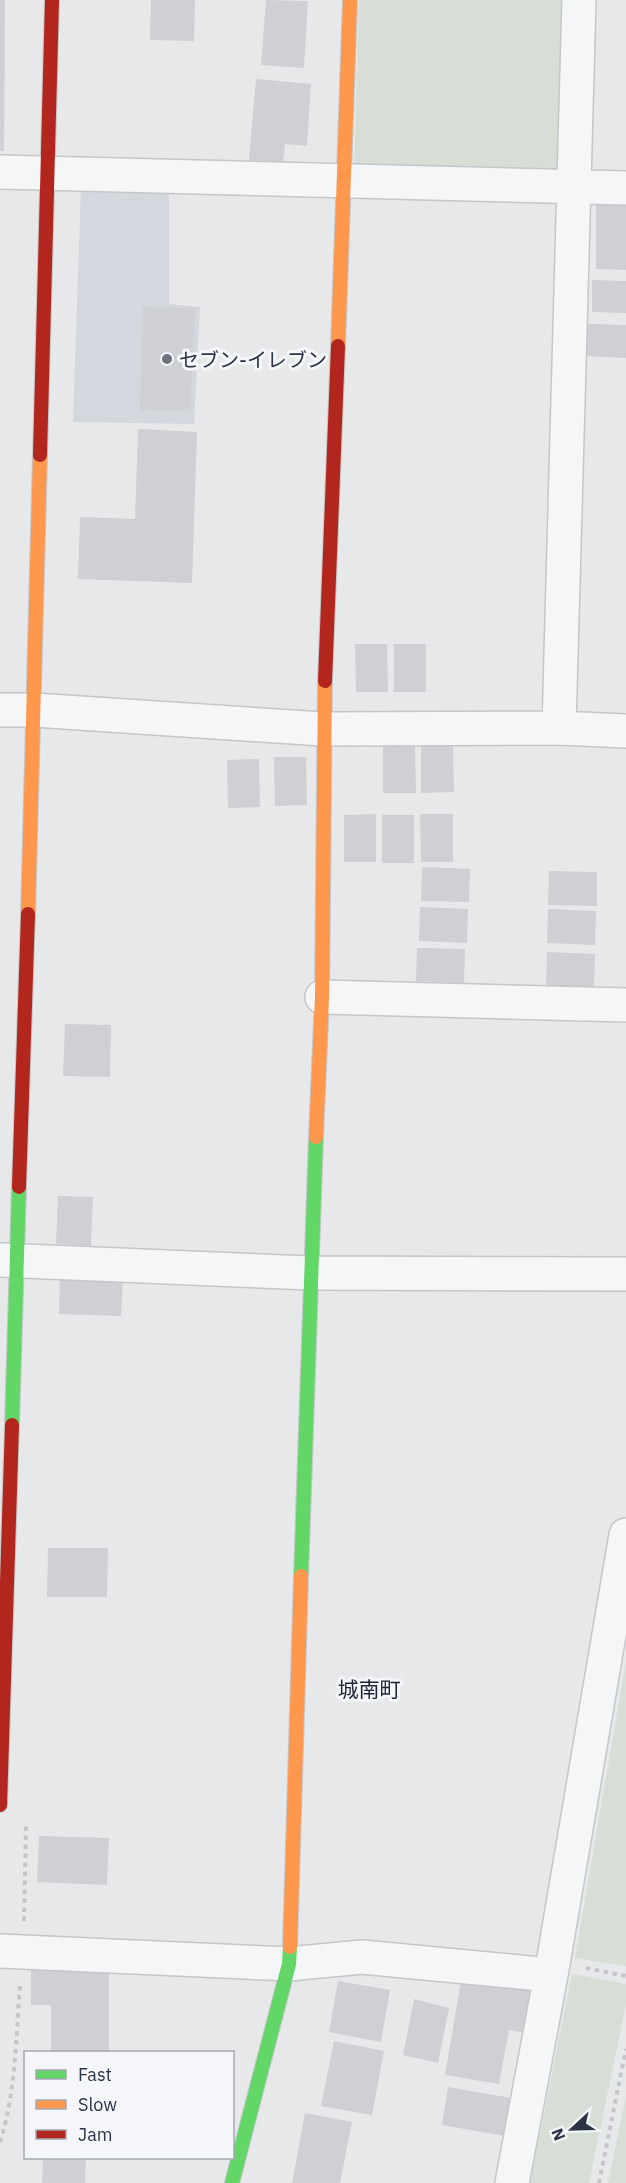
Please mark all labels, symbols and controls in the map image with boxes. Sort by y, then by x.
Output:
place label: セブン-イレブン [179,346,327,373]
marker: セブン-イレブン [160,352,174,366]
district label: 城南町 [338,1675,401,1703]
legend [24,2051,234,2159]
text: Fast [78,2063,112,2086]
text: Slow [78,2093,117,2116]
north arrow [542,2099,602,2159]
text: Jam [78,2123,113,2146]
text: N [547,2125,570,2144]

